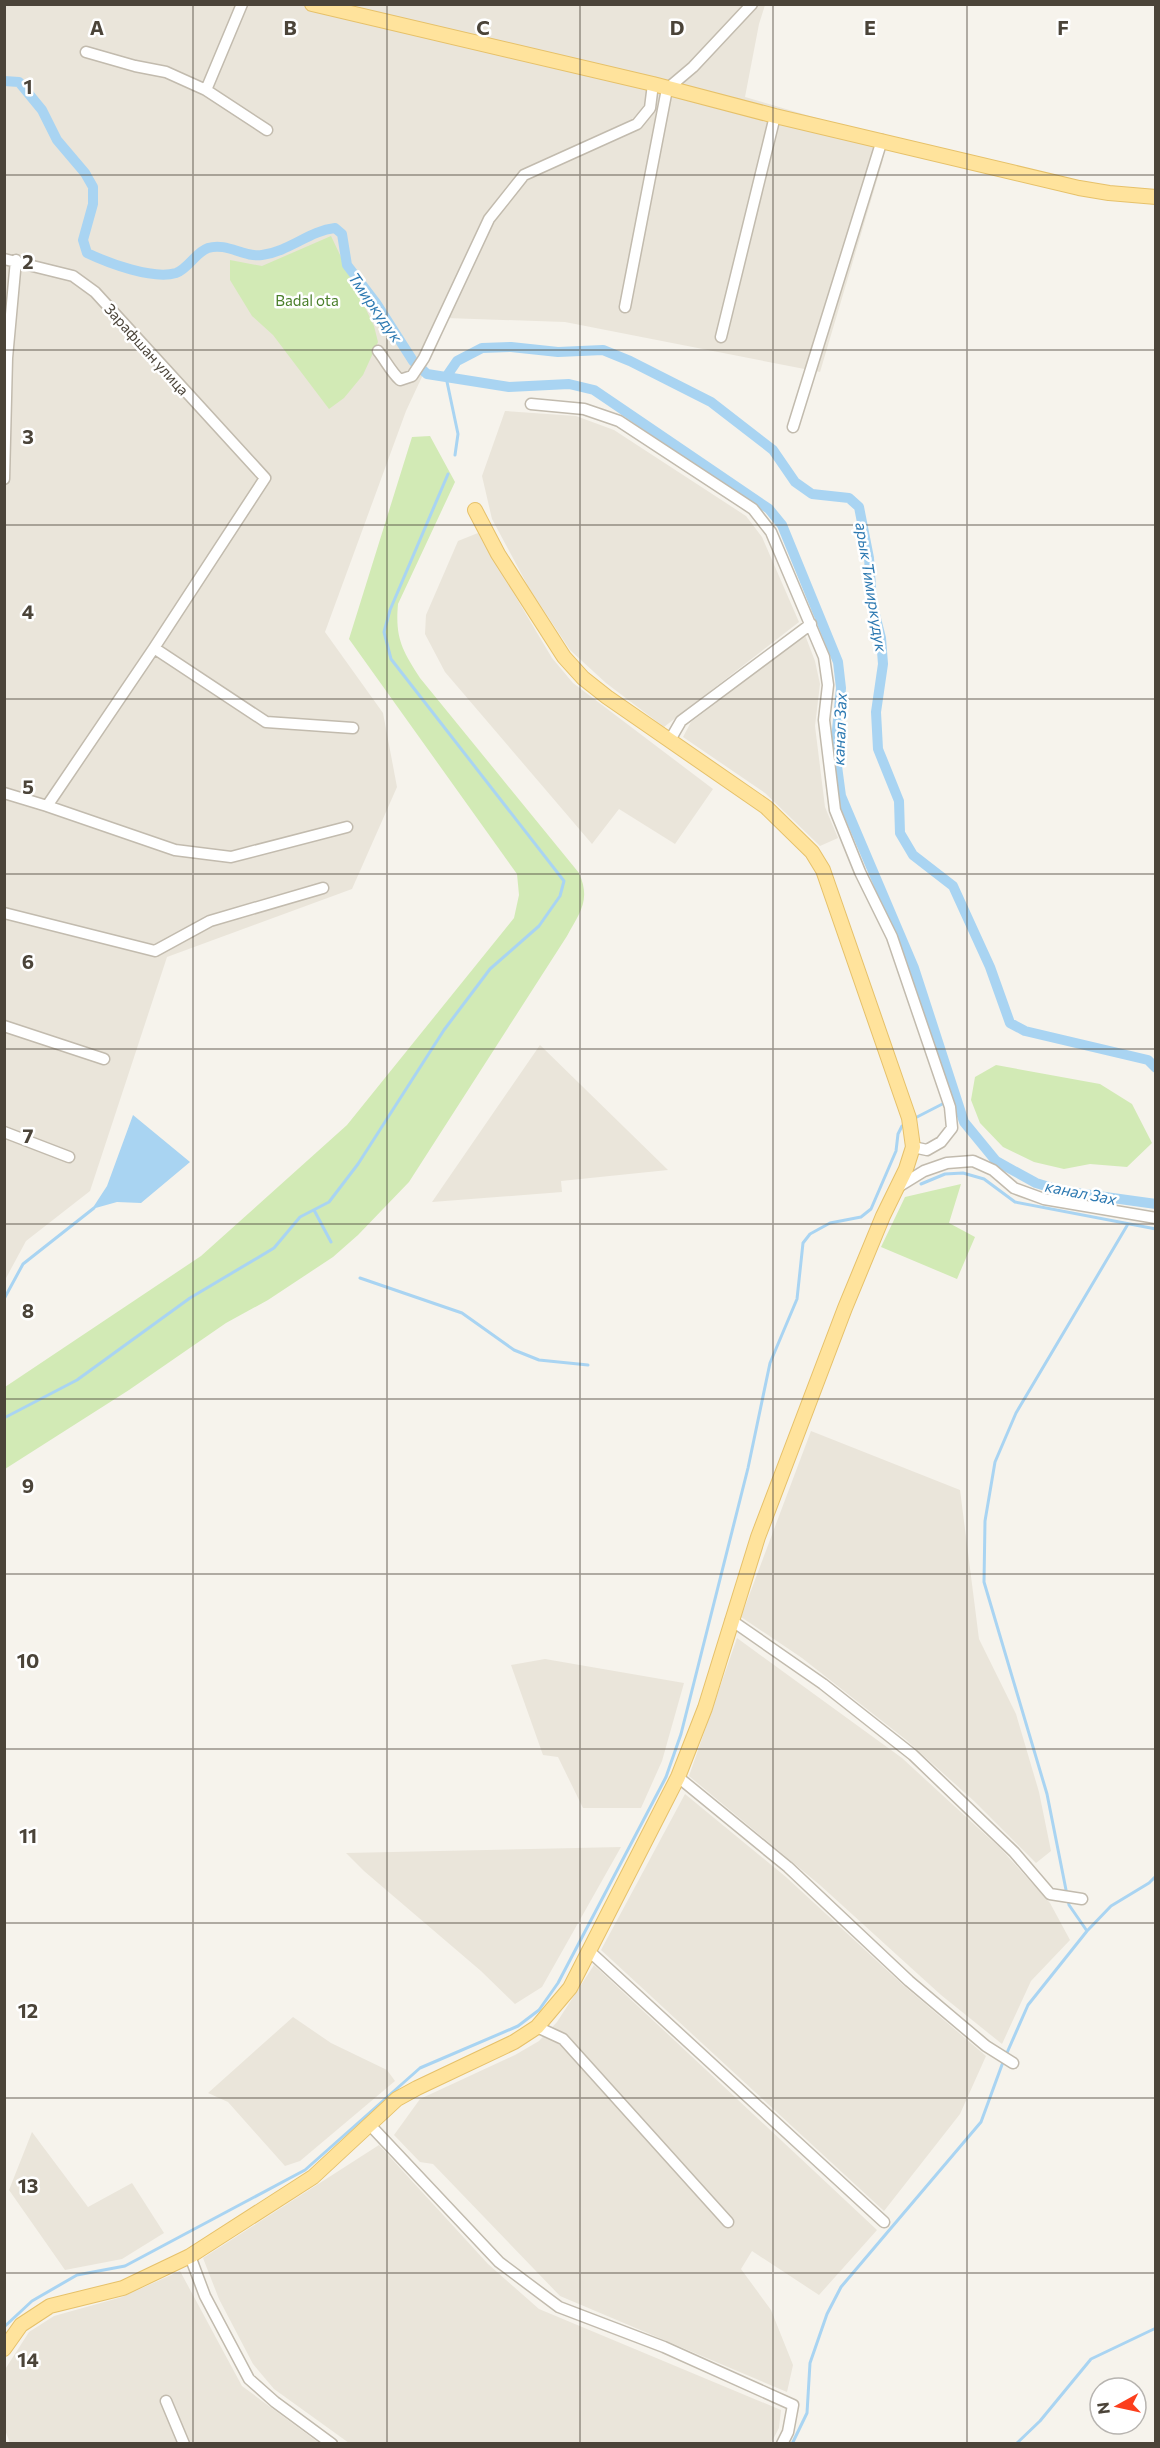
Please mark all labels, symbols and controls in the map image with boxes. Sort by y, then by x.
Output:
text: A [90,15,104,39]
text: B [283,15,297,39]
text: C [476,15,490,39]
text: D [670,15,684,39]
text: E [864,15,876,39]
text: F [1057,15,1069,39]
text: 1 [23,74,33,98]
text: 2 [22,249,34,273]
water label: Тмиркудук [345,268,407,346]
park label: Badal ota [275,291,339,309]
street label: Зарафшан улица [101,299,193,399]
text: 3 [22,424,34,448]
water label: арык Тимиркудук [852,521,892,654]
text: 4 [22,599,34,623]
water label: канал Зах [828,692,850,766]
text: 5 [22,774,34,798]
text: 6 [22,949,34,973]
text: 7 [23,1123,34,1147]
water label: канал Зах [1044,1176,1119,1208]
text: 8 [22,1298,34,1322]
text: 9 [22,1473,34,1497]
text: 10 [17,1648,39,1672]
text: 11 [19,1823,37,1847]
text: 12 [18,1998,38,2022]
text: 13 [18,2173,38,2197]
text: 14 [17,2347,39,2371]
north arrow [1088,2376,1148,2436]
text: N [1092,2401,1113,2415]

